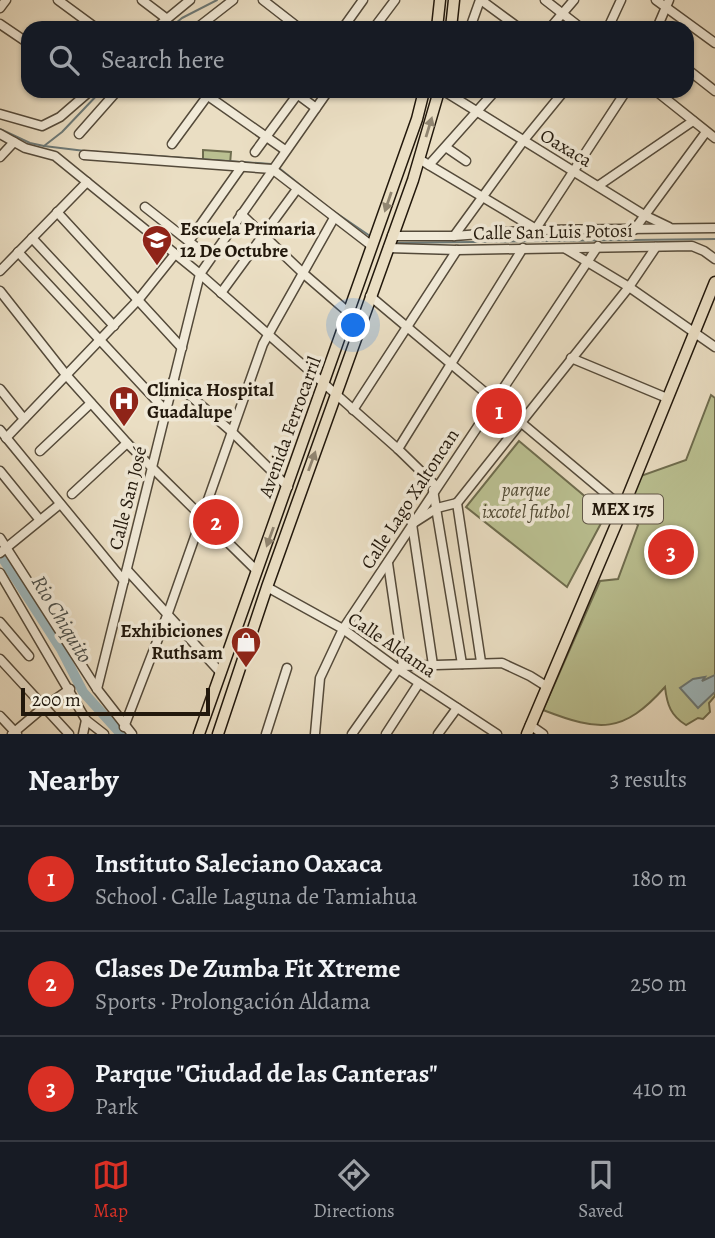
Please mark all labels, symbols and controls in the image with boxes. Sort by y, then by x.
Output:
search box [21,21,694,98]
icon: search [45,41,83,79]
text: Search here [101,42,225,77]
one-way arrow [424,116,434,137]
street label: Oaxaca [535,122,597,174]
one-way arrow [382,192,393,213]
place label: Escuela Primaria 12 De Octubre [180,216,317,264]
street label: Calle San Luis Potosí [473,218,633,246]
school or university icon: Escuela Primaria 12 De Octubre [140,223,174,267]
your location [336,308,370,342]
street label: Avenida Ferrocarril [252,352,328,502]
place label: Clinica Hospital Guadalupe [147,377,274,425]
hospital icon: Clinica Hospital Guadalupe [107,384,141,428]
pin: 1 [476,385,522,437]
street label: Calle Lago Xaltoncan [355,424,465,574]
street label: Calle San José [103,443,153,553]
one-way arrow [307,451,318,472]
park label: parque ixcotel futbol [482,477,570,525]
road number: MEX 175 [583,494,663,524]
pin: 2 [193,496,239,548]
one-way arrow [264,526,275,547]
pin: 3 [648,526,694,578]
water label: Rio Chiquito [25,570,99,668]
street label: Calle Aldama [343,606,441,684]
place label: Exhibiciones Ruthsam [120,618,223,666]
shop icon: Exhibiciones Ruthsam [229,625,263,669]
scale bar [21,685,210,717]
text: 200 m [32,687,81,713]
text: Nearby [28,760,119,800]
text: 3 results [610,764,687,795]
text: Instituto Saleciano Oaxaca [95,846,383,881]
text: 1 [47,863,55,894]
text: 180 m [632,863,687,894]
text: School · Calle Laguna de Tamiahua [95,881,417,912]
text: Clases De Zumba Fit Xtreme [95,951,401,986]
text: 2 [45,968,57,999]
text: 250 m [630,968,687,999]
text: Sports · Prolongación Aldama [95,986,371,1017]
text: Parque "Ciudad de las Canteras" [95,1056,438,1091]
text: 3 [46,1073,56,1104]
text: 410 m [633,1073,687,1104]
text: Park [95,1091,138,1122]
tab: Map [92,1156,130,1224]
tab: Directions [313,1156,395,1224]
tab: Saved [578,1156,623,1224]

